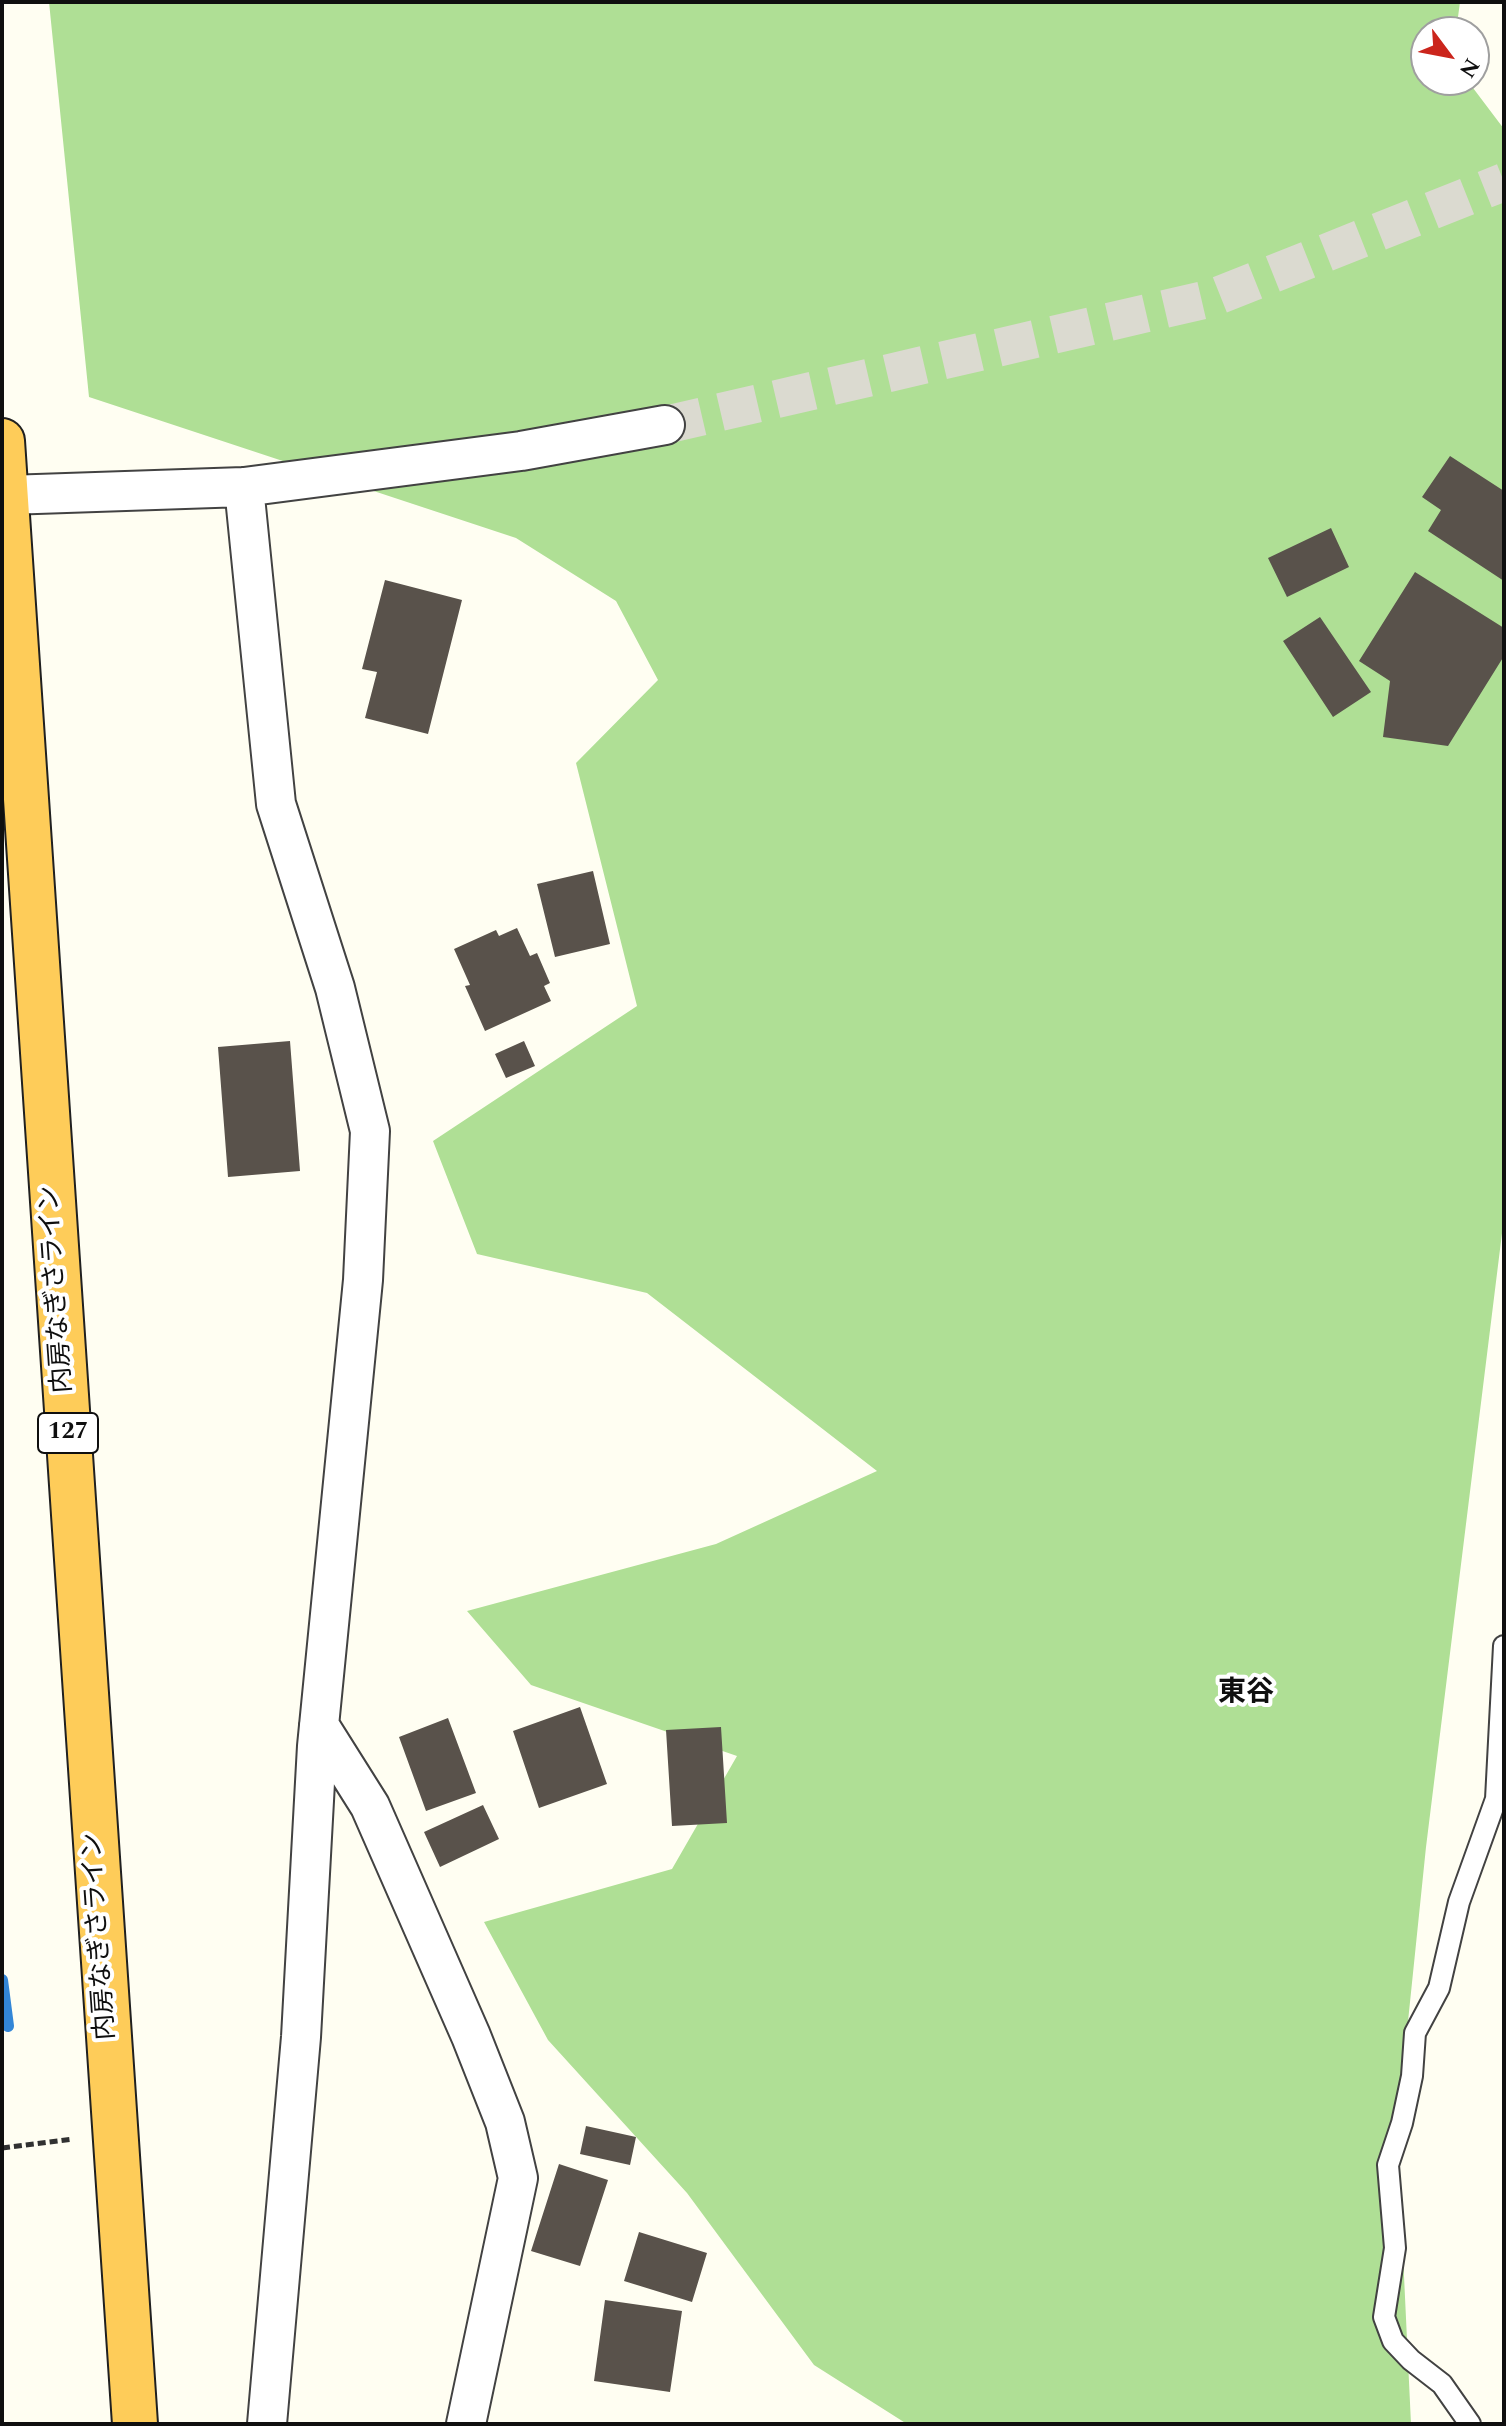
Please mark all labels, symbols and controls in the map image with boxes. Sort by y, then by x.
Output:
north arrow [1410,16,1490,96]
text: N [1450,52,1488,84]
street label: 内房なぎさライン [35,1184,81,1394]
road number: 127 [38,1413,98,1453]
district label: 東谷 [1218,1678,1274,1712]
street label: 内房なぎさライン [78,1831,124,2041]

